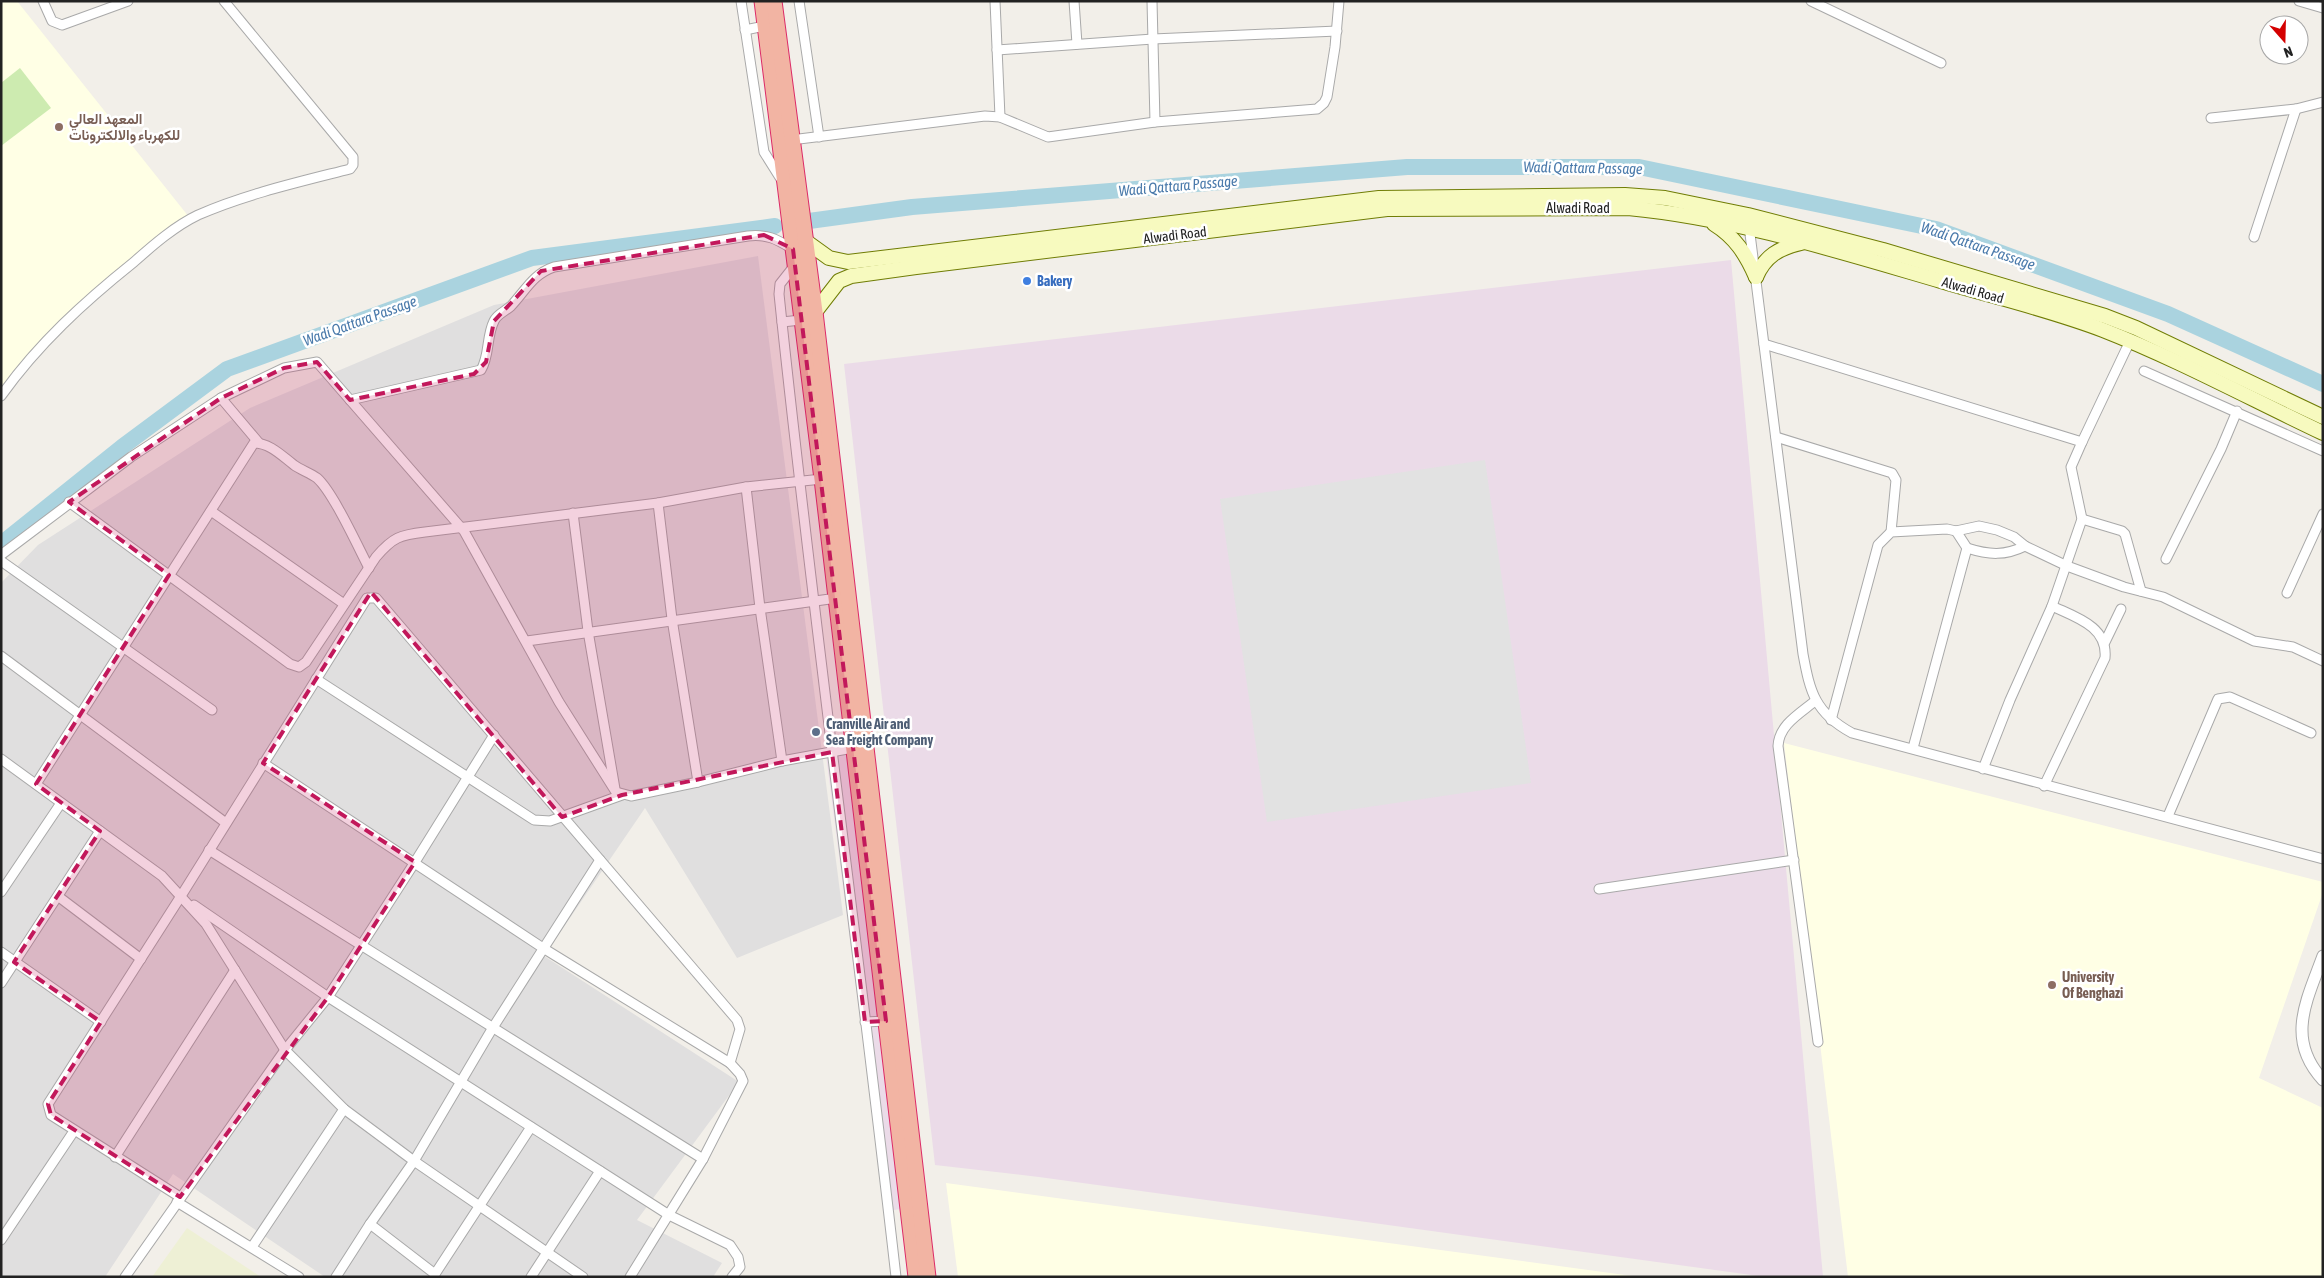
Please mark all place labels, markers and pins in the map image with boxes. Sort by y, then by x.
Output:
place label: المعهد العالي للكهرباء والالكترونات [69,111,180,144]
marker: المعهد العالي للكهرباء والالكترونات [53,121,65,133]
place label: Bakery [1037,273,1073,289]
marker: Bakery [1021,275,1033,287]
place label: Cranville Air and Sea Freight Company [826,716,933,748]
marker: Cranville Air and Sea Freight Company [810,726,822,738]
place label: University Of Benghazi [2062,969,2123,1001]
marker: University Of Benghazi [2046,979,2058,991]

